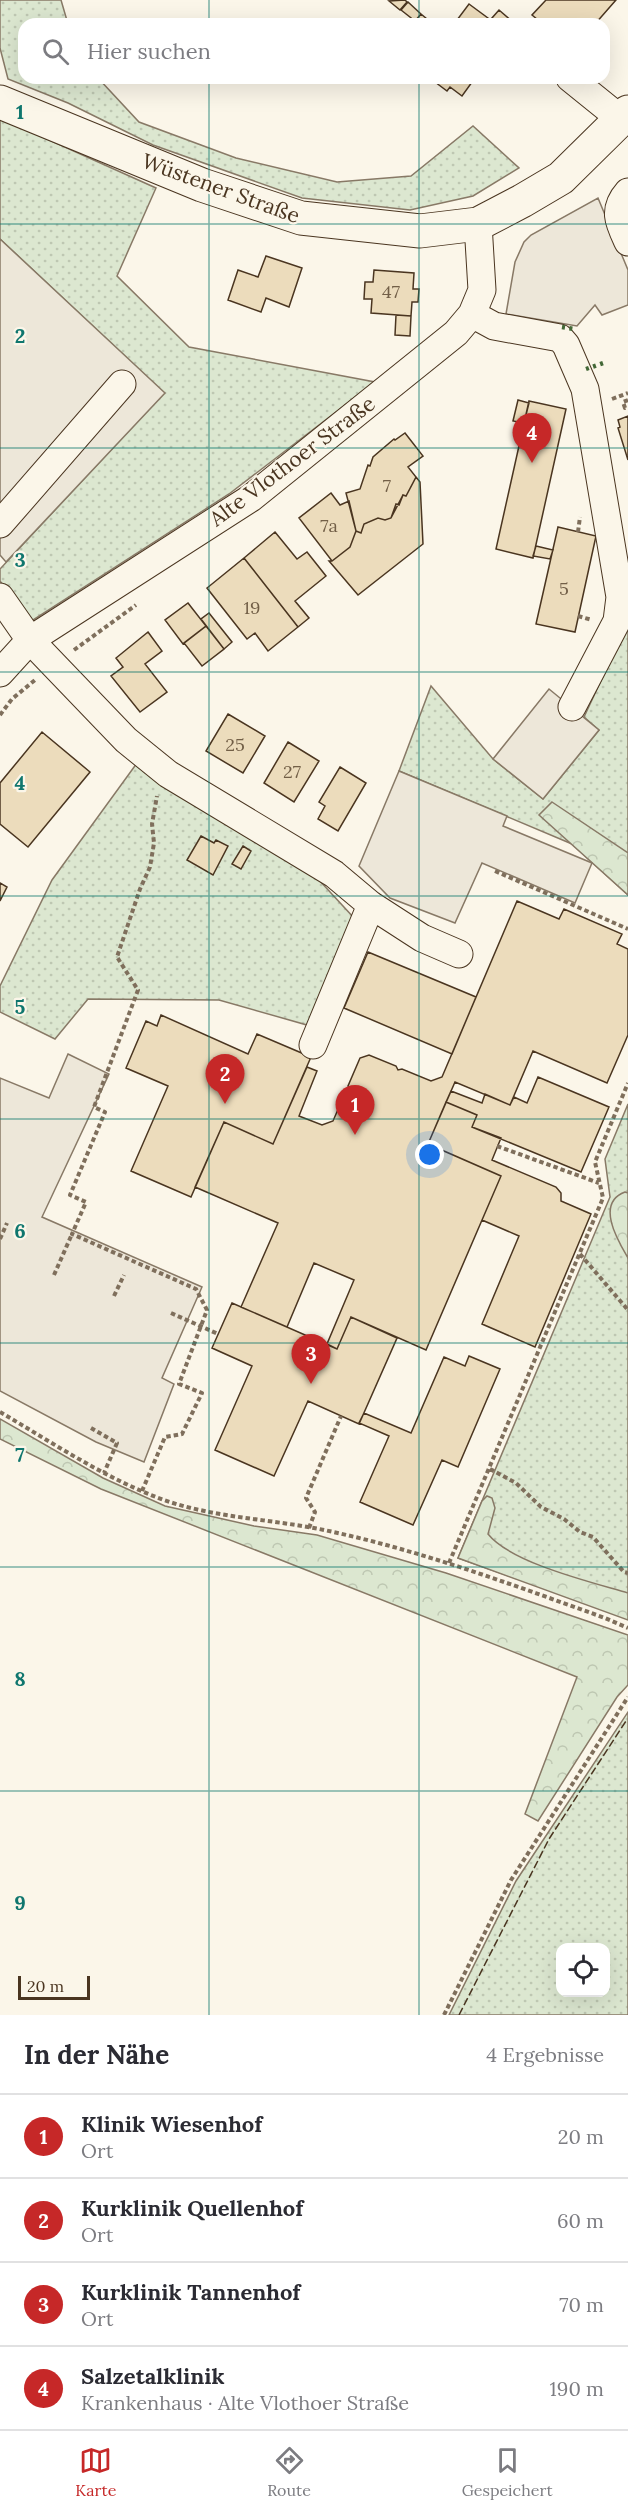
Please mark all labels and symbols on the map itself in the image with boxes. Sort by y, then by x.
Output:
text: 1 [16,99,24,124]
street label: Wüstener Straße [138,147,304,229]
house number: 47 [382,280,400,303]
text: 2 [15,323,25,348]
street label: Alte Vlothoer Straße [203,390,380,533]
pin: 4 [512,414,552,463]
house number: 7 [383,474,391,497]
house number: 7a [320,514,338,537]
text: 3 [14,547,26,572]
house number: 5 [559,577,569,600]
house number: 19 [244,596,260,619]
house number: 25 [225,733,245,756]
house number: 27 [283,760,301,783]
text: 4 [15,770,26,795]
text: 5 [15,994,26,1019]
pin: 2 [206,1054,244,1104]
pin: 1 [336,1086,374,1135]
your location [415,1140,444,1169]
text: 6 [14,1218,26,1243]
pin: 3 [292,1334,330,1384]
text: 7 [15,1442,25,1467]
text: 8 [14,1666,26,1691]
text: 9 [14,1890,26,1915]
scale bar [18,1973,90,2000]

